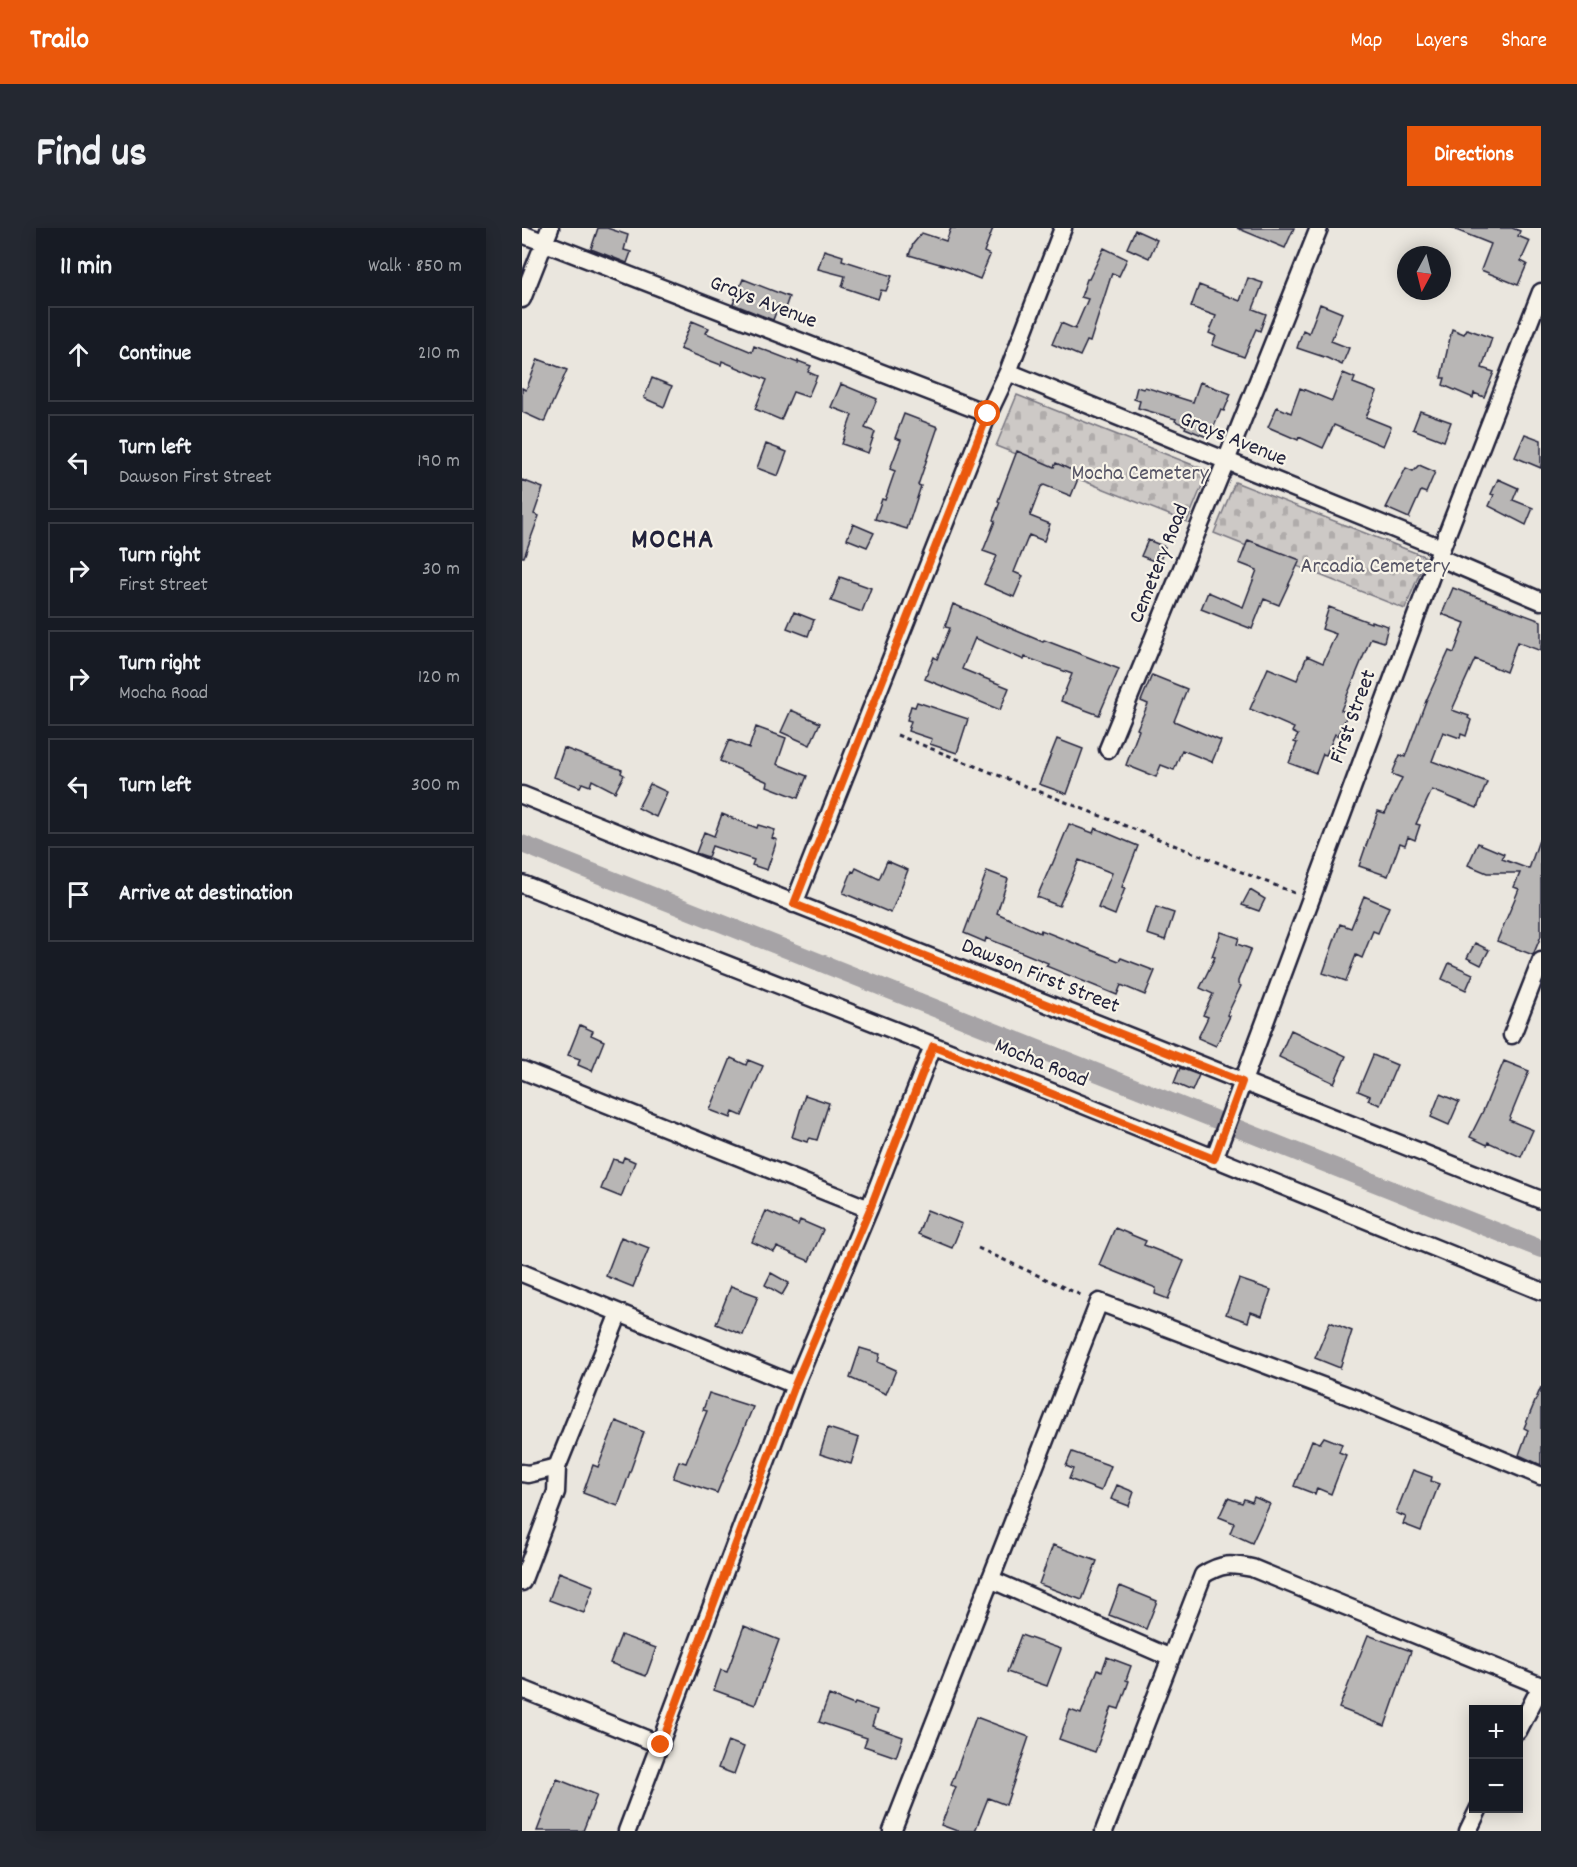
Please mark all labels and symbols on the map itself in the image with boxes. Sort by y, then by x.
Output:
north arrow [1397,246,1451,300]
street label: Grays Avenue [705,268,821,338]
route start [974,400,1000,426]
street label: Grays Avenue [1175,404,1291,476]
park label: Mocha Cemetery [1071,459,1210,490]
street label: Cemetery Road [1122,500,1198,628]
district label: MOCHA [631,522,715,562]
park label: Arcadia Cemetery [1300,552,1451,583]
street label: First Street [1323,666,1385,768]
street label: Dawson First Street [956,931,1124,1023]
street label: Mocha Road [990,1031,1092,1097]
route end [647,1731,673,1757]

